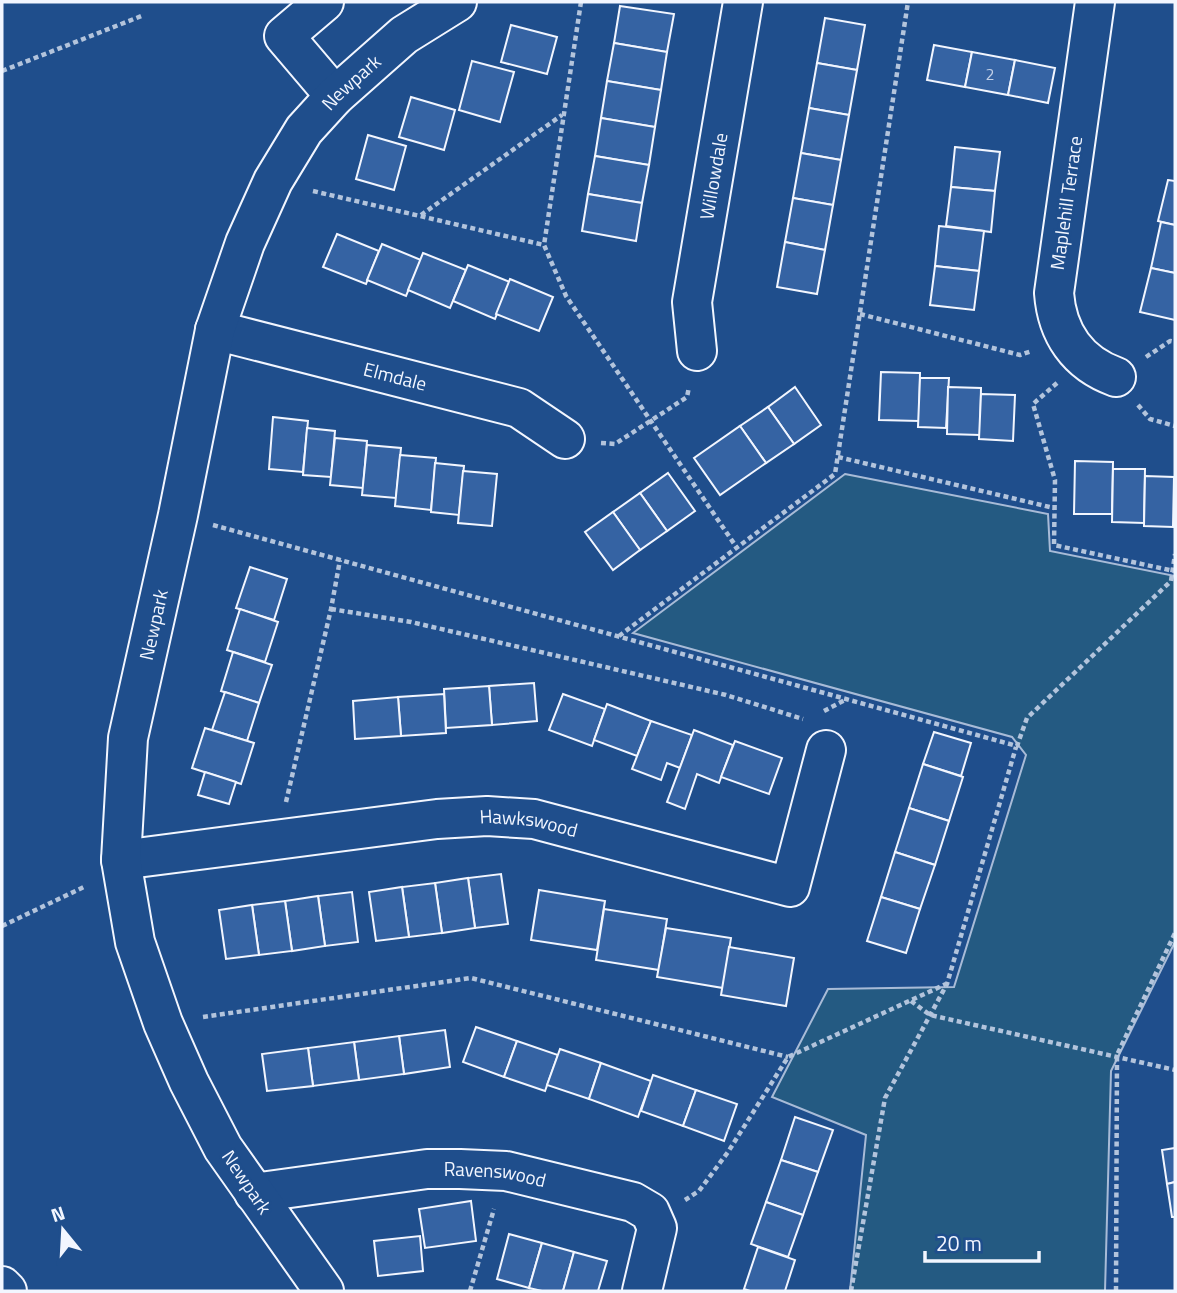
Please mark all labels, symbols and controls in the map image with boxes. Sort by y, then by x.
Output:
street label: Newpark [314,47,387,116]
house number: 2 [986,62,994,86]
street label: Willowdale [691,130,735,222]
street label: Maplehill Terrace [1042,134,1089,272]
street label: Elmdale [360,354,430,398]
street label: Newpark [131,586,175,663]
street label: Hawkswood [479,801,581,844]
street label: Newpark [215,1144,280,1220]
street label: Ravenswood [444,1154,549,1194]
north arrow [28,1195,98,1265]
text: N [47,1198,68,1229]
scale bar [925,1220,1039,1264]
text: 20 m [936,1227,982,1259]

